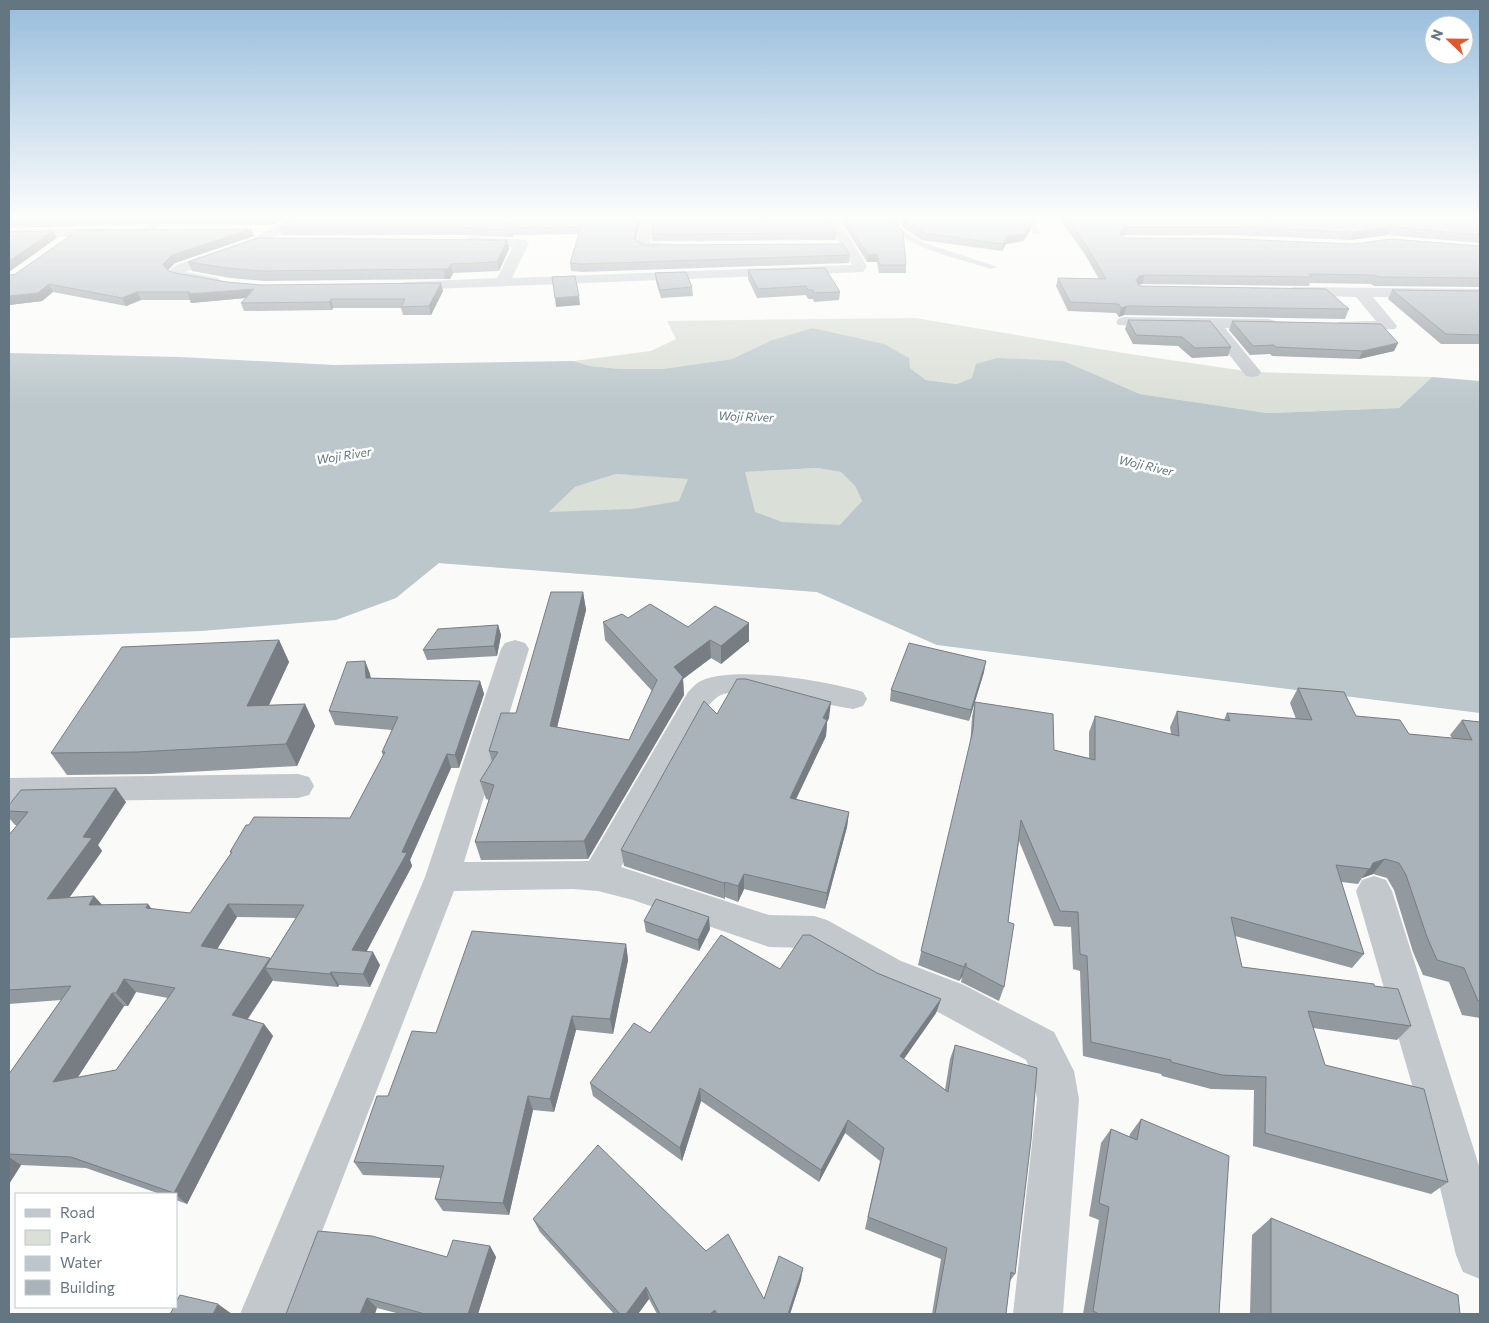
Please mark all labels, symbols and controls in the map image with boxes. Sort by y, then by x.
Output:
north arrow [1424,15,1474,65]
text: N [1427,27,1446,43]
water label: Woji River [718,408,775,424]
water label: Woji River [315,444,373,466]
water label: Woji River [1118,452,1176,478]
legend [15,1193,178,1308]
text: Road [60,1203,95,1221]
text: Park [60,1228,91,1246]
text: Water [60,1253,102,1271]
text: Building [60,1278,115,1296]

